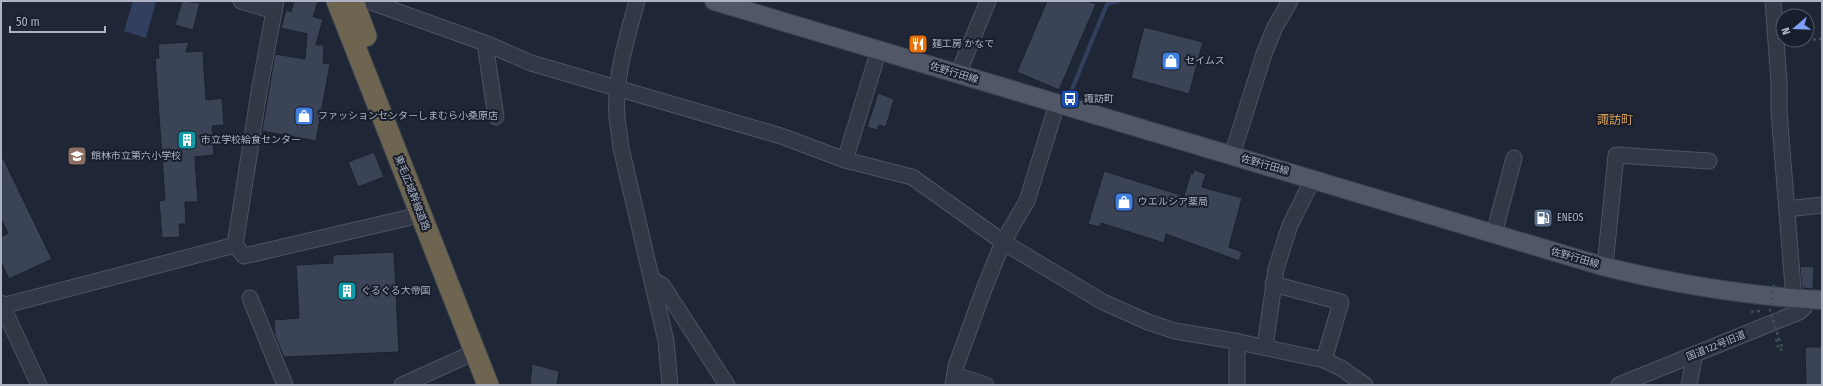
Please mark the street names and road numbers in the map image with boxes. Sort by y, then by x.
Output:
street label: 佐野行田線 [928,60,980,86]
street label: 佐野行田線 [1239,152,1291,178]
street label: 東毛広域幹線道路 [392,154,432,232]
street label: 佐野行田線 [1549,245,1601,271]
street label: 国道122号旧道 [1685,329,1747,363]

